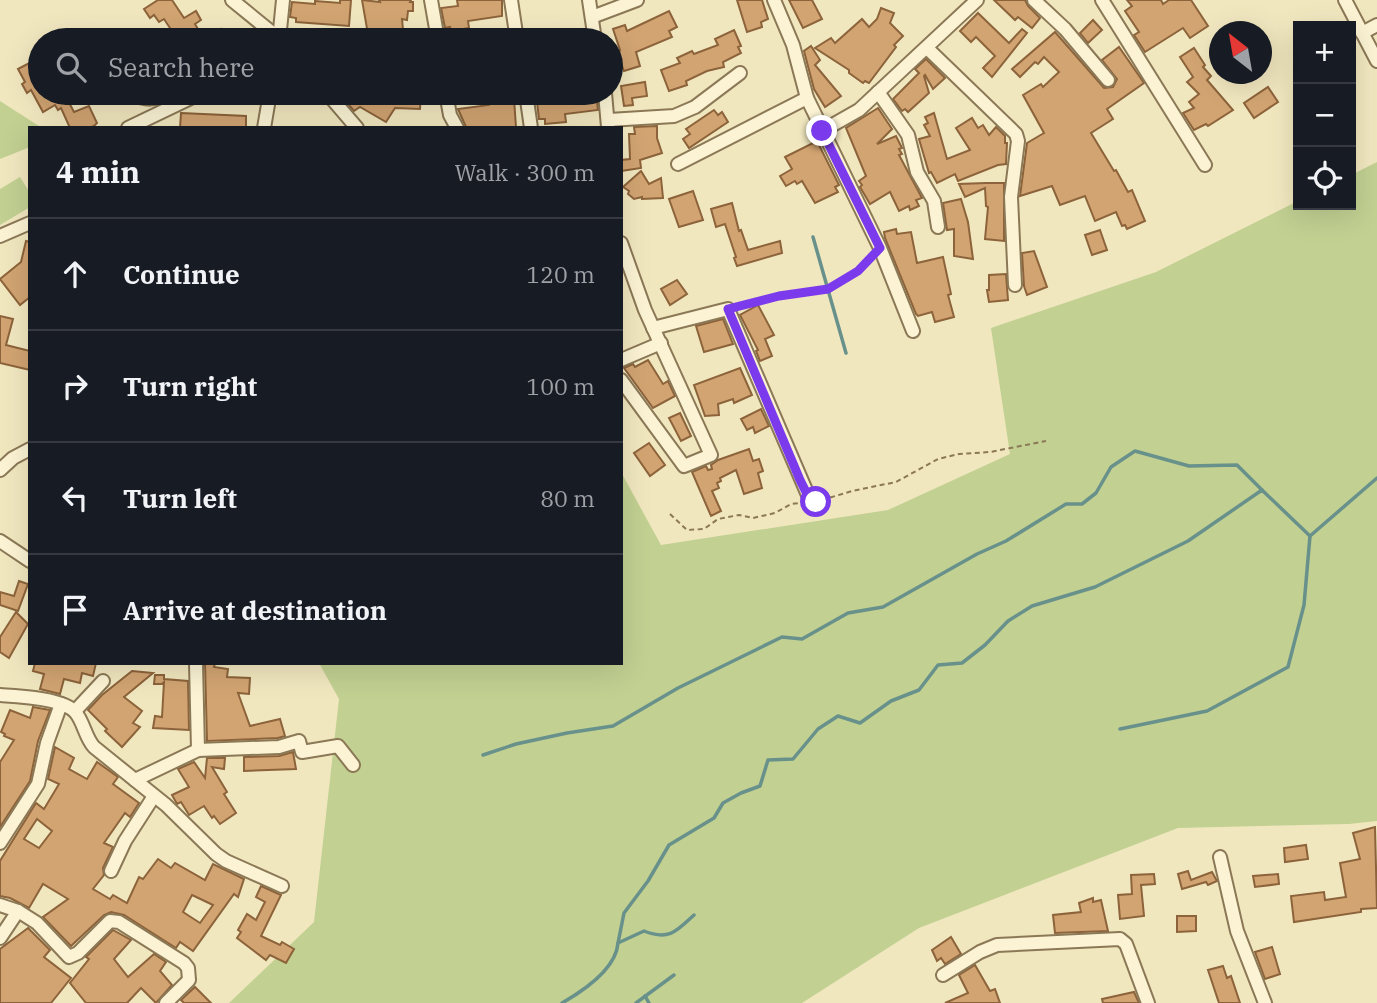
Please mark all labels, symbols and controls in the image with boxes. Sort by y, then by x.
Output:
north arrow [1209,21,1272,84]
map controls [1293,21,1356,210]
button: + [1293,21,1356,84]
search box [28,28,623,105]
icon: search [52,48,90,86]
text: Search here [108,50,254,84]
button: − [1293,84,1356,147]
route end [806,115,837,146]
button: locate [1293,147,1356,210]
text: 4 min [56,152,140,191]
text: Walk · 300 m [454,157,595,187]
icon: ahead [56,255,94,293]
text: Continue [123,257,240,291]
text: 120 m [526,259,595,289]
icon: right [56,367,94,405]
text: Turn right [123,369,257,403]
text: 100 m [526,371,595,401]
icon: left [56,479,94,517]
text: Turn left [123,481,237,515]
text: 80 m [540,483,595,513]
route start [800,486,831,517]
icon: arrive [56,591,94,629]
text: Arrive at destination [123,593,387,627]

